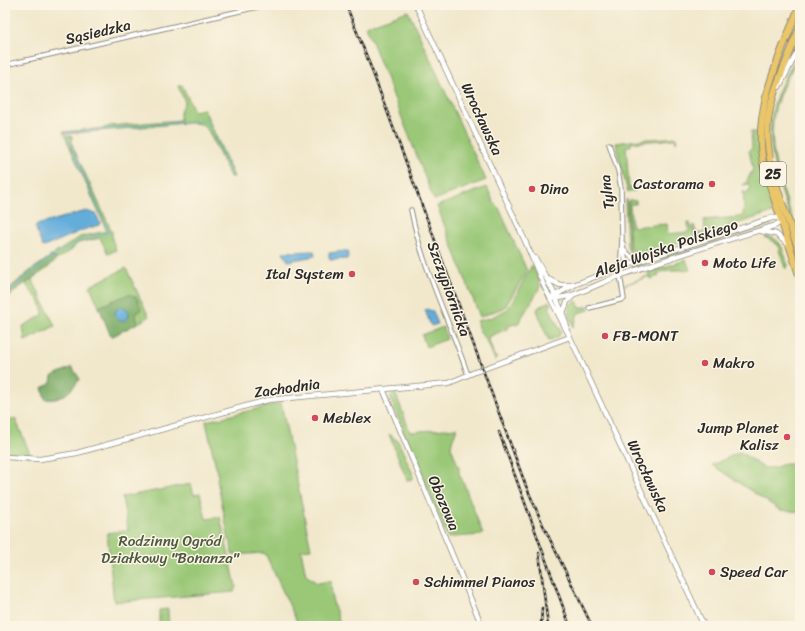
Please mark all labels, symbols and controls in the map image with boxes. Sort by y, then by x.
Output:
street label: Sąsiedzka [63,12,134,52]
street label: Wrocławska [454,78,510,160]
road number: 25 [760,162,786,186]
place label: Castorama [633,171,704,197]
street label: Tylna [592,173,622,211]
place label: Dino [540,176,569,202]
marker: Castorama [707,179,717,189]
marker: Dino [527,184,537,194]
street label: Aleja Wojska Polskiego [590,211,742,285]
street label: Szczypiornicka [420,238,478,341]
place label: Moto Life [713,250,777,276]
marker: Moto Life [700,258,710,268]
place label: Ital System [265,261,344,287]
marker: Ital System [347,269,357,279]
place label: FB-MONT [613,323,679,349]
marker: FB-MONT [600,331,610,341]
place label: Makro [713,350,755,376]
marker: Makro [700,358,710,368]
street label: Zachodnia [252,370,322,405]
place label: Meblex [323,405,371,431]
marker: Meblex [310,413,320,423]
place label: Jump Planet Kalisz [697,415,780,458]
marker: Jump Planet Kalisz [782,432,792,442]
street label: Wrocławska [620,435,676,517]
street label: Obozowa [421,471,468,535]
park label: Rodzinny Ogród Działkowy "Bonanza" [101,528,240,571]
place label: Speed Car [720,559,788,585]
marker: Speed Car [707,567,717,577]
place label: Schimmel Pianos [424,569,535,595]
marker: Schimmel Pianos [411,577,421,587]

